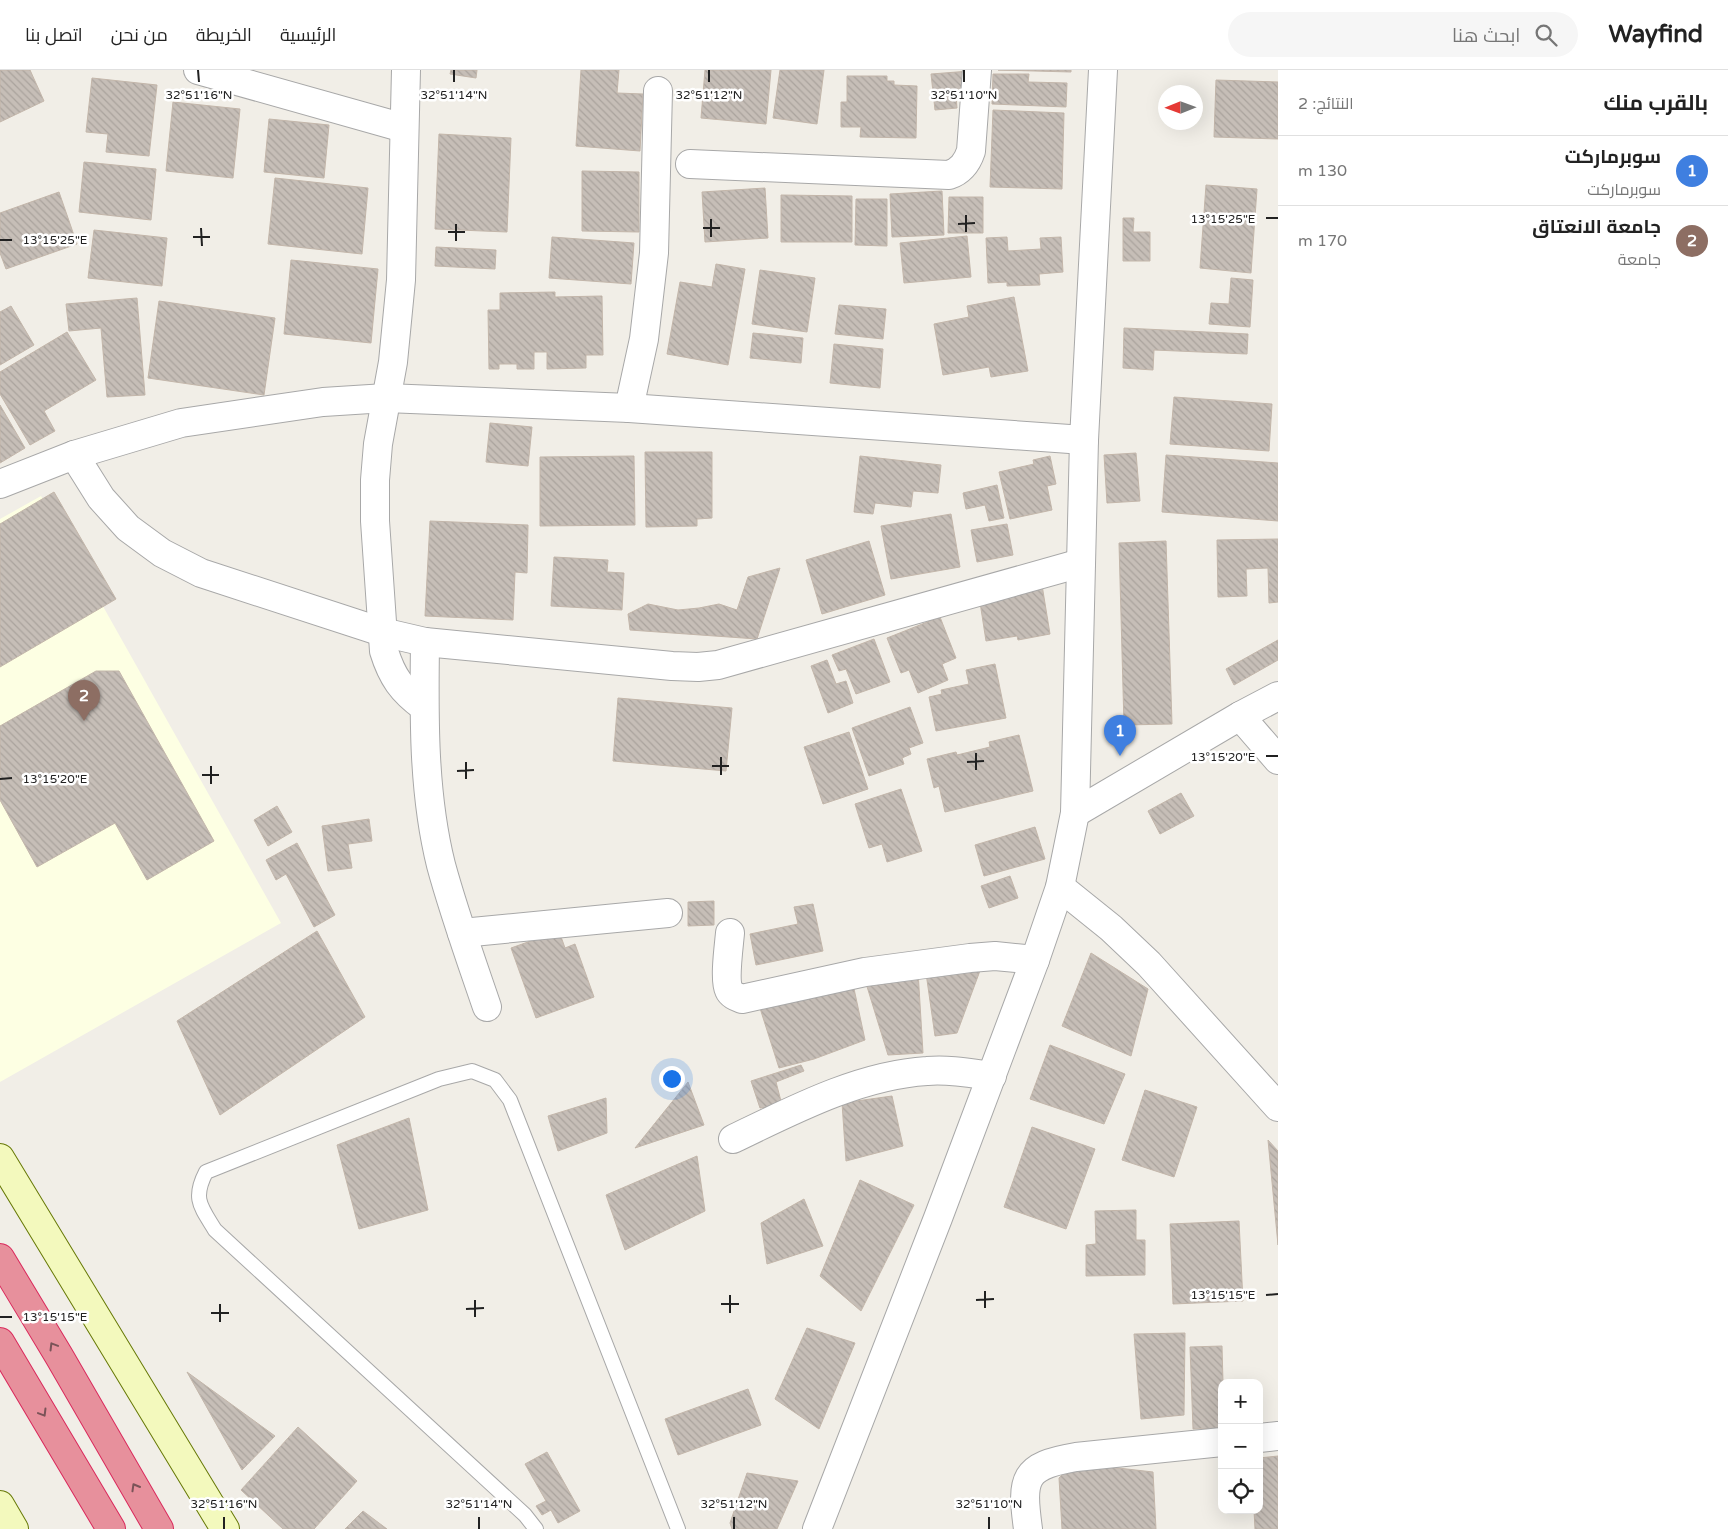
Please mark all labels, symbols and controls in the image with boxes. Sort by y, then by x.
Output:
search box [1228,12,1578,57]
text: Wayfind [1608,20,1703,49]
icon: search [1532,21,1560,49]
text: اتصل بنا [25,24,83,46]
text: من نحن [111,24,168,46]
text: الخريطة [196,24,252,46]
text: الرئيسية [280,24,336,46]
text: ابحث هنا [1452,25,1520,47]
north arrow [1158,85,1203,130]
text: 32°51'16"N [166,88,233,102]
text: 32°51'14"N [421,88,488,102]
text: 32°51'12"N [676,88,743,102]
text: 32°51'10"N [931,88,998,102]
text: بالقرب منك [1603,91,1708,116]
text: النتائج: 2 [1298,94,1354,114]
text: سوبرماركت [1565,146,1661,168]
text: 130 m [1298,161,1347,181]
text: 1 [1687,161,1697,181]
text: سوبرماركت [1587,180,1661,200]
text: 13°15'25"E [1190,212,1256,226]
text: جامعة الانعتاق [1532,216,1661,238]
text: 170 m [1298,231,1347,251]
text: 2 [1687,231,1697,251]
text: 13°15'25"E [22,233,88,247]
text: جامعة [1618,250,1661,270]
pin: 2 [68,680,100,721]
pin: 1 [1104,715,1136,756]
text: 13°15'20"E [1190,750,1256,764]
text: 13°15'20"E [22,772,88,786]
your location [659,1066,685,1092]
text: 13°15'15"E [1190,1288,1256,1302]
text: 13°15'15"E [22,1310,88,1324]
one-way arrow [50,1342,60,1351]
map controls [1218,1379,1263,1514]
button: + [1218,1379,1263,1424]
one-way arrow [37,1408,47,1417]
button: − [1218,1424,1263,1469]
button: locate [1218,1469,1263,1514]
one-way arrow [131,1483,141,1492]
text: 32°51'16"N [191,1497,258,1511]
text: 32°51'14"N [446,1497,513,1511]
text: 32°51'12"N [701,1497,768,1511]
text: 32°51'10"N [956,1497,1023,1511]

